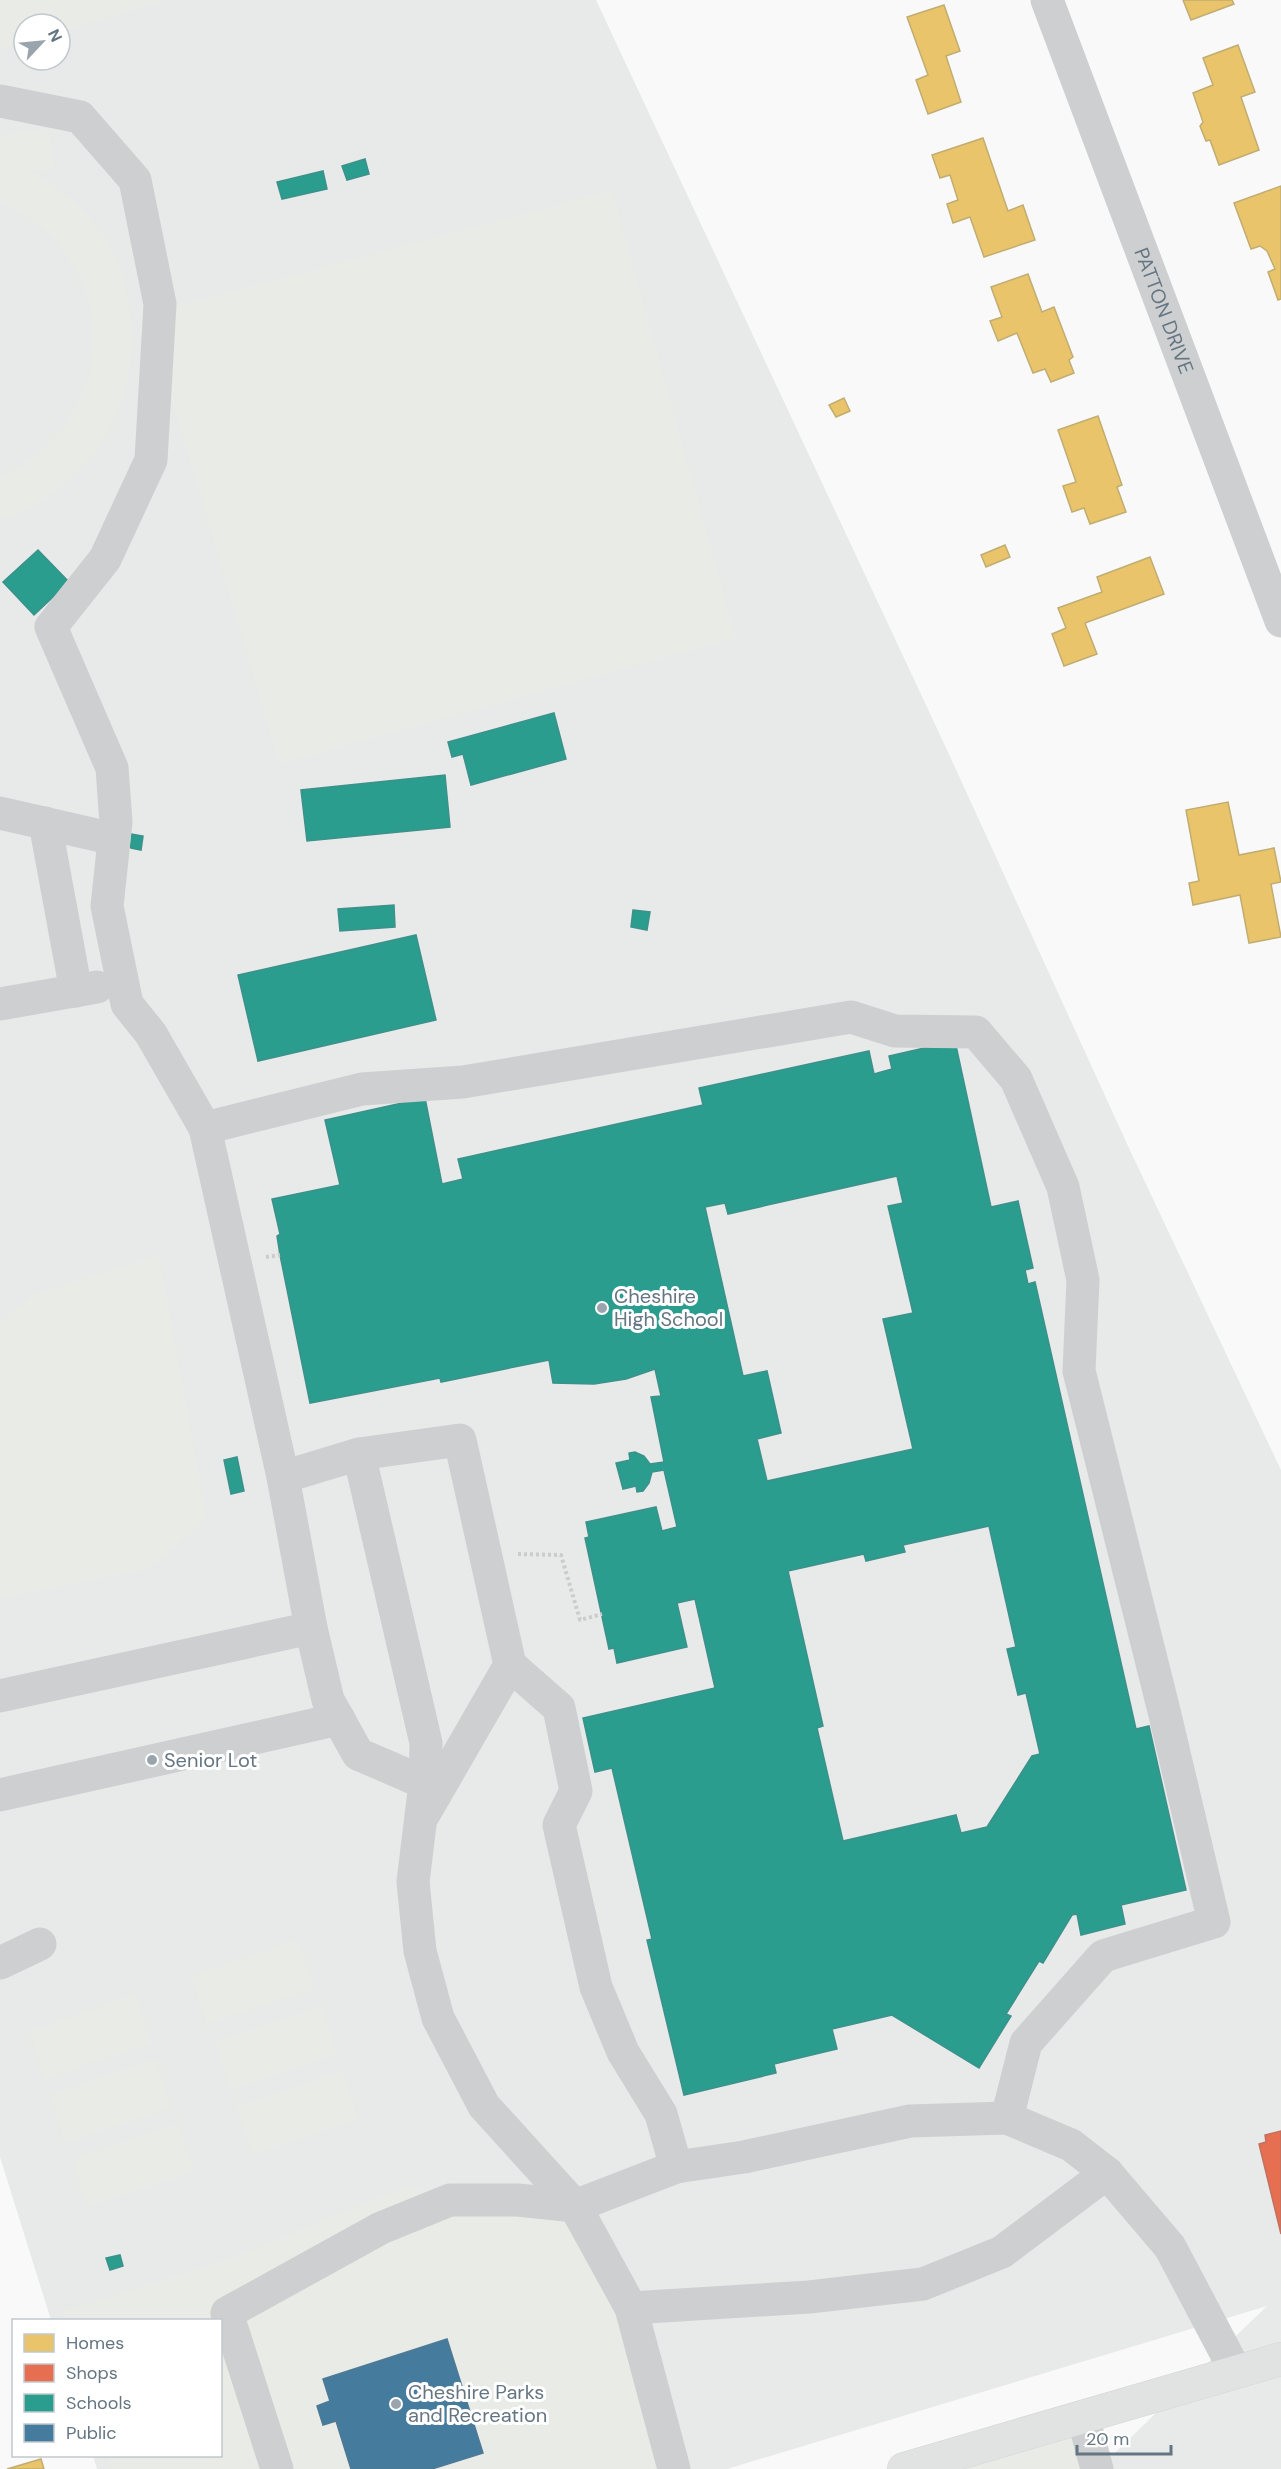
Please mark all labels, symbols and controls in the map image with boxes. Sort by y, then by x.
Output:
north arrow [12,12,72,72]
text: N [43,26,67,45]
street label: PATTON DRIVE [1128,244,1200,377]
place label: Cheshire High School [614,1283,723,1332]
marker: Cheshire High School [595,1301,609,1315]
place label: Senior Lot [164,1747,257,1773]
marker: Senior Lot [145,1753,159,1767]
legend [12,2319,222,2457]
text: Homes [66,2331,124,2355]
text: Shops [66,2361,118,2385]
place label: Cheshire Parks and Recreation [408,2379,547,2428]
text: Schools [66,2391,131,2415]
marker: Cheshire Parks and Recreation [389,2397,403,2411]
scale bar [1077,2418,1172,2456]
text: Public [66,2421,117,2445]
text: 20 m [1086,2427,1129,2451]

